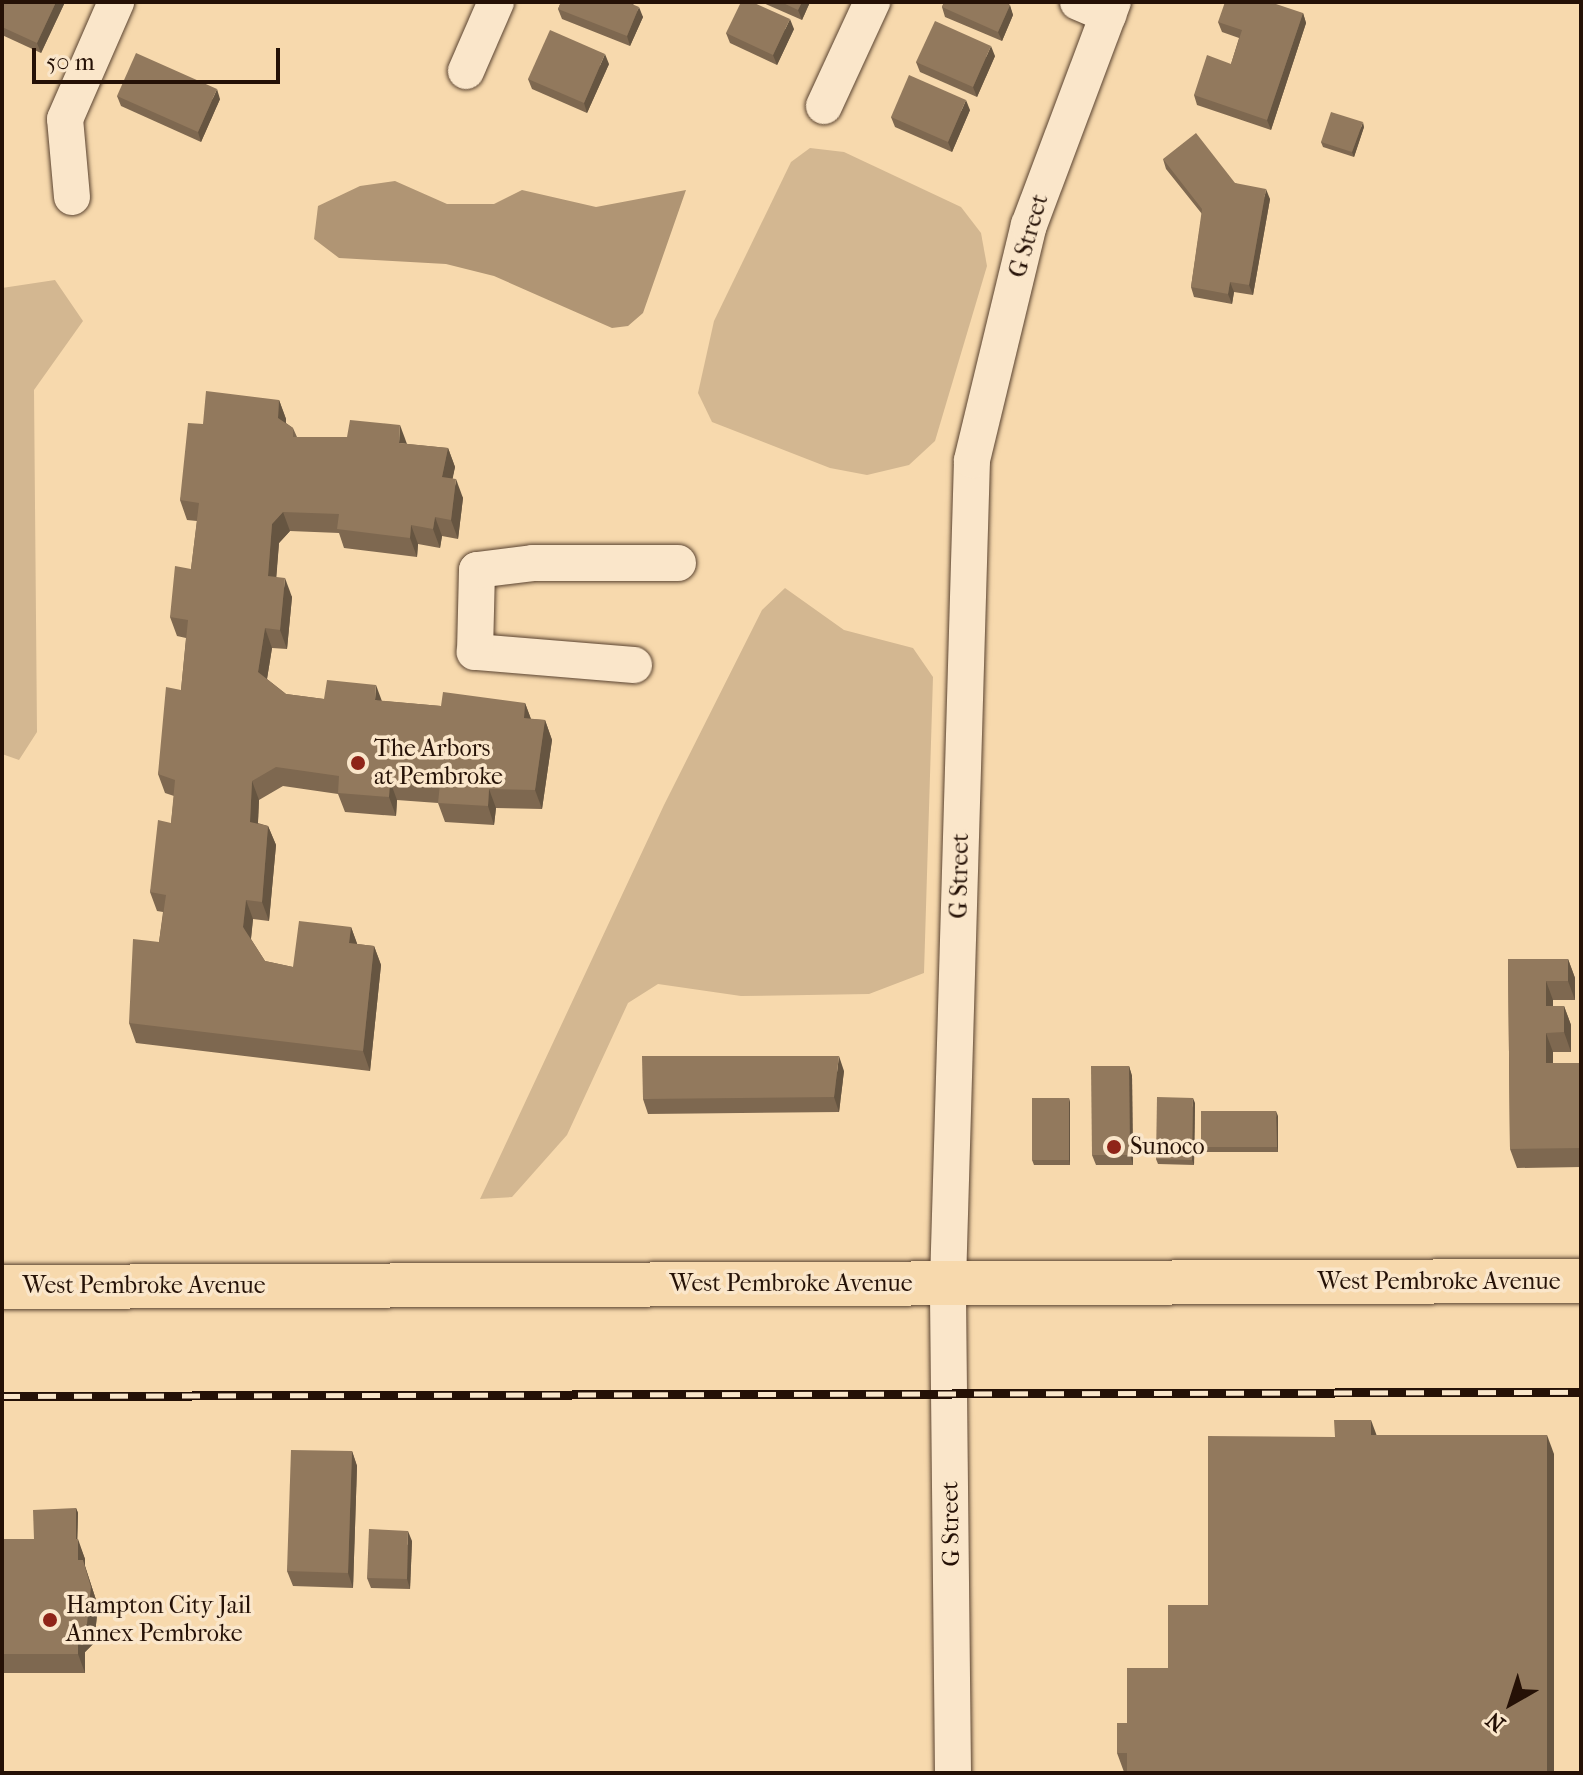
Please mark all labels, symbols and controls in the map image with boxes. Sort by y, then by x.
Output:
scale bar [36,32,284,82]
text: 50 m [46,48,95,76]
street label: G Street [1003,191,1055,281]
place label: The Arbors at Pembroke [374,735,503,791]
marker: The Arbors at Pembroke [349,754,367,772]
street label: G Street [945,833,975,919]
place label: Sunoco [1130,1133,1205,1161]
marker: Sunoco [1105,1138,1123,1156]
street label: West Pembroke Avenue [1317,1268,1561,1296]
street label: West Pembroke Avenue [669,1270,913,1298]
street label: West Pembroke Avenue [22,1272,266,1300]
street label: G Street [936,1481,966,1567]
place label: Hampton City Jail Annex Pembroke [66,1592,251,1648]
marker: Hampton City Jail Annex Pembroke [41,1611,59,1629]
north arrow [1471,1663,1551,1743]
text: N [1481,1706,1511,1737]

